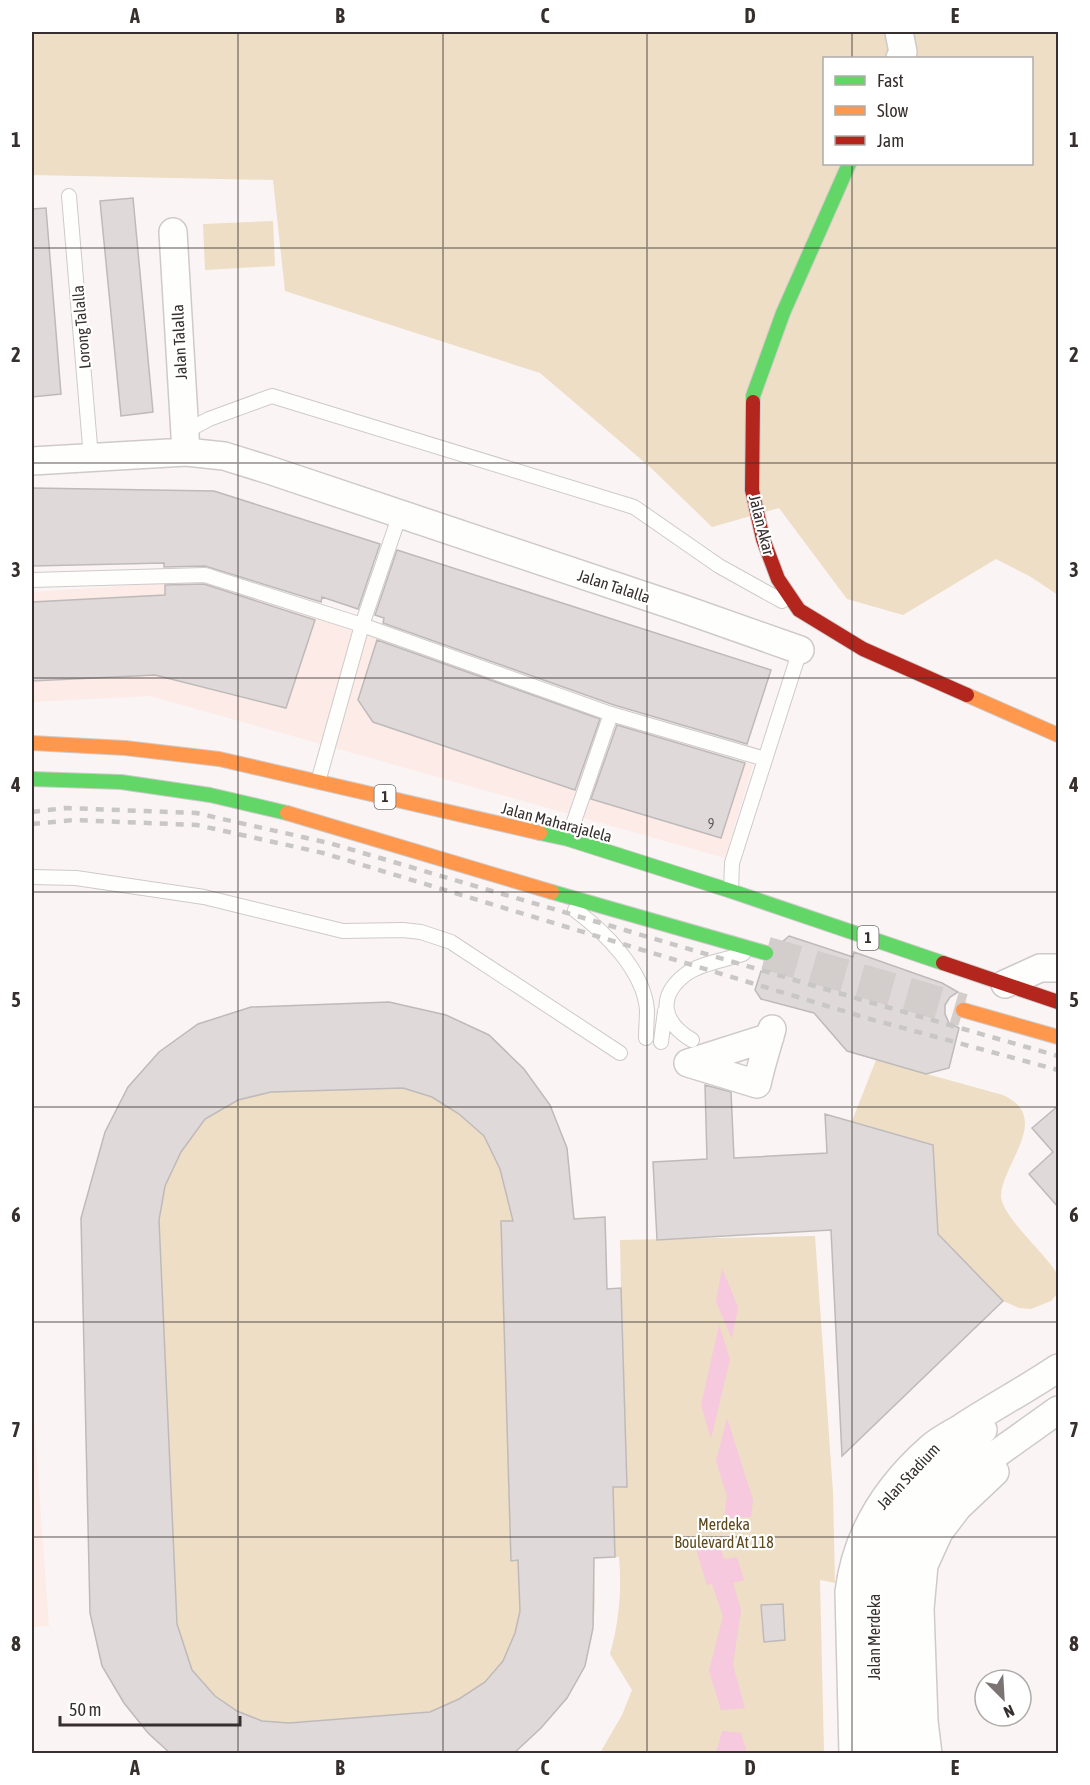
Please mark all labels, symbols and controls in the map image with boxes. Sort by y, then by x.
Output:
text: A [129,4,140,27]
text: B [335,4,345,27]
text: C [541,4,550,27]
text: D [744,4,756,27]
text: E [951,4,960,27]
legend [823,57,1033,165]
text: Fast [877,70,904,91]
text: Slow [877,100,908,121]
text: 1 [11,128,21,151]
text: 1 [1069,128,1079,151]
text: Jam [877,130,904,151]
street label: Lorong Talalla [68,284,95,369]
street label: Jalan Talalla [168,304,190,380]
text: 2 [11,343,21,366]
text: 2 [1069,343,1079,366]
street label: Jalan Akar [746,493,778,557]
text: 3 [11,558,21,581]
text: 3 [1069,558,1079,581]
street label: Jalan Talalla [575,566,653,606]
text: 4 [10,773,21,796]
text: 4 [1068,773,1079,796]
road number: 1 [374,785,396,809]
street label: Jalan Maharajalela [500,799,614,846]
house number: 9 [708,816,714,832]
road number: 1 [858,926,878,950]
text: 5 [11,988,21,1011]
text: 5 [1069,988,1079,1011]
text: 6 [11,1203,21,1226]
text: 6 [1069,1203,1079,1226]
text: 7 [11,1418,21,1441]
text: 7 [1069,1418,1079,1441]
street label: Jalan Stadium [873,1439,943,1513]
park label: Merdeka Boulevard At 118 [674,1515,774,1551]
street label: Jalan Merdeka [865,1594,883,1680]
text: 8 [11,1632,21,1655]
text: 8 [1069,1632,1079,1655]
north arrow [973,1668,1033,1728]
scale bar [60,1689,240,1727]
text: 50 m [69,1699,101,1720]
text: N [1001,1702,1017,1722]
text: A [129,1756,140,1779]
text: B [335,1756,345,1779]
text: C [541,1756,550,1779]
text: D [744,1756,756,1779]
text: E [951,1756,960,1779]

